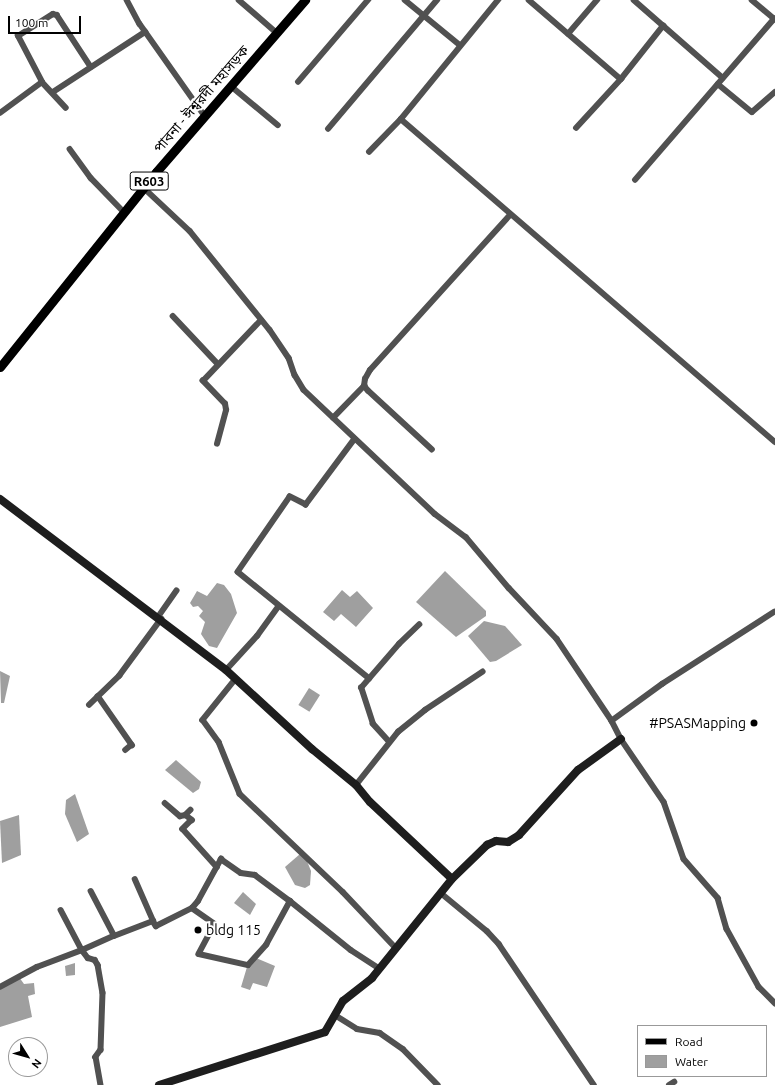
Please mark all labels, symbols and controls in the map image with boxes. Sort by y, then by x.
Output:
scale bar [10,8,83,34]
text: 100 m [15,16,48,29]
street label: পাবনা - ঈশ্বরদী মহাসড়ক [150,42,252,156]
road number: R603 [129,170,169,192]
place label: #PSASMapping [649,715,746,731]
marker: #PSASMapping [749,718,759,728]
place label: bldg 115 [206,922,261,938]
marker: bldg 115 [193,925,203,935]
legend [637,1025,767,1077]
text: Road [675,1035,703,1048]
north arrow [8,1037,48,1077]
text: Water [675,1055,708,1068]
text: N [30,1057,44,1071]

